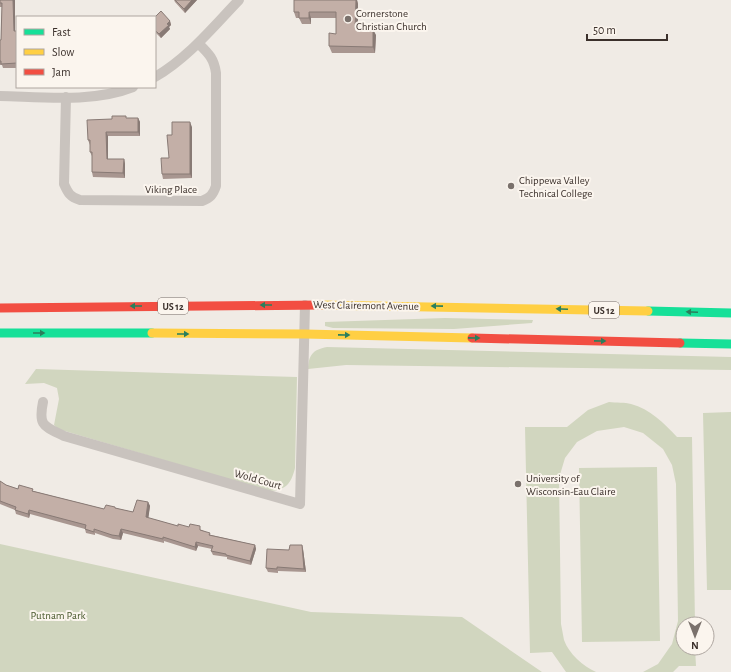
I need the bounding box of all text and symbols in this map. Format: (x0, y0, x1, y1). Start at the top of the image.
place label: Cornerstone Christian Church (356, 8, 427, 32)
marker: Cornerstone Christian Church (343, 14, 353, 24)
legend (16, 16, 156, 88)
scale bar (587, 16, 667, 42)
text: 50 m (593, 24, 616, 36)
text: Fast (52, 26, 71, 38)
text: Slow (52, 46, 74, 58)
text: Jam (52, 66, 71, 78)
place label: Chippewa Valley Technical College (519, 175, 592, 199)
marker: Chippewa Valley Technical College (506, 181, 516, 191)
street label: Viking Place (145, 184, 197, 195)
road number: US 12 (158, 298, 188, 314)
street label: West Clairemont Avenue (313, 299, 419, 312)
one-way arrow (259, 302, 272, 308)
road number: US 12 (589, 302, 619, 318)
one-way arrow (129, 303, 142, 309)
one-way arrow (430, 303, 443, 309)
one-way arrow (555, 306, 568, 312)
one-way arrow (686, 309, 698, 316)
one-way arrow (33, 330, 46, 336)
one-way arrow (177, 331, 190, 337)
one-way arrow (338, 332, 351, 338)
one-way arrow (468, 335, 481, 341)
one-way arrow (594, 338, 607, 344)
street label: Wold Court (233, 468, 283, 492)
place label: University of Wisconsin-Eau Claire (526, 473, 616, 497)
marker: University of Wisconsin-Eau Claire (513, 479, 523, 489)
park label: Putnam Park (31, 610, 85, 621)
north arrow (675, 616, 715, 656)
text: N (691, 640, 699, 651)

